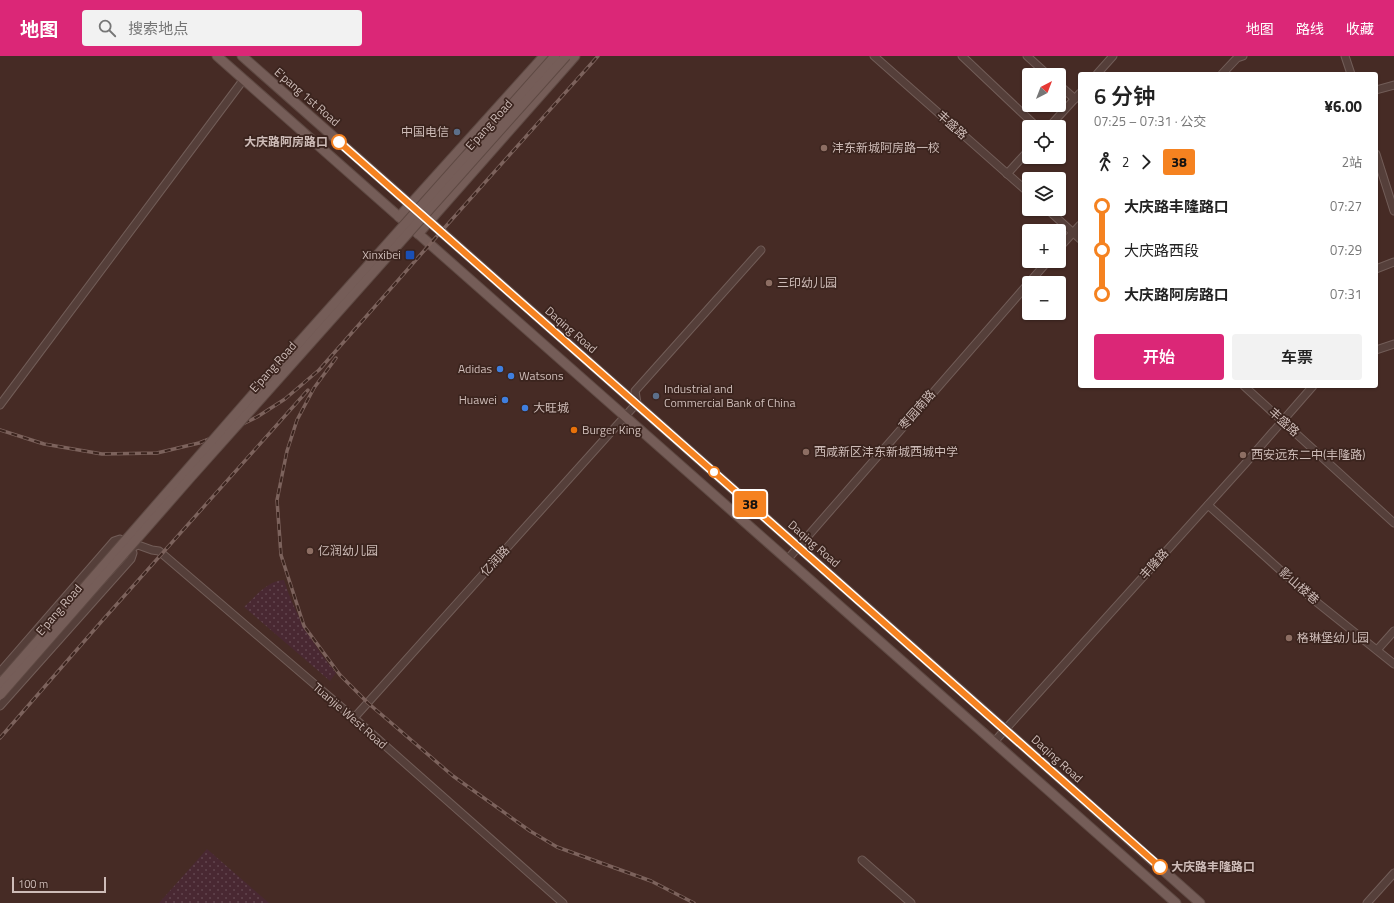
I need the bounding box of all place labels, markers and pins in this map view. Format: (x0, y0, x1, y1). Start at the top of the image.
place label: 中国电信 (401, 122, 449, 141)
marker: 中国电信 (452, 127, 462, 137)
place label: 大庆路阿房路口 (244, 132, 328, 151)
marker: 大庆路阿房路口 (331, 134, 347, 150)
place label: 沣东新城阿房路一校 (832, 138, 940, 157)
marker: 沣东新城阿房路一校 (819, 143, 829, 153)
place label: Xinxibei (362, 245, 401, 264)
marker: Xinxibei (404, 249, 416, 261)
place label: 三印幼儿园 (777, 273, 837, 292)
marker: 三印幼儿园 (764, 278, 774, 288)
place label: Adidas (458, 359, 492, 378)
marker: Adidas (495, 364, 505, 374)
place label: Watsons (519, 366, 564, 385)
marker: Watsons (506, 371, 516, 381)
place label: Industrial and Commercial Bank of China (664, 379, 795, 412)
place label: Huawei (459, 390, 497, 409)
marker: Industrial and Commercial Bank of China (651, 391, 661, 401)
marker: Huawei (500, 395, 510, 405)
place label: 大旺城 (533, 398, 569, 417)
marker: 大旺城 (520, 403, 530, 413)
place label: Burger King (582, 420, 641, 439)
marker: Burger King (569, 425, 579, 435)
place label: 西咸新区沣东新城西城中学 (814, 442, 958, 461)
place label: 西安远东二中(丰隆路) (1251, 445, 1365, 464)
marker: 西咸新区沣东新城西城中学 (801, 447, 811, 457)
marker: 西安远东二中(丰隆路) (1238, 450, 1248, 460)
unlabelled marker (708, 466, 720, 478)
place label: 亿润幼儿园 (318, 541, 378, 560)
marker: 亿润幼儿园 (305, 546, 315, 556)
place label: 格琳堡幼儿园 (1297, 628, 1369, 647)
marker: 格琳堡幼儿园 (1284, 633, 1294, 643)
place label: 大庆路丰隆路口 (1171, 857, 1255, 876)
marker: 大庆路丰隆路口 (1152, 859, 1168, 875)

